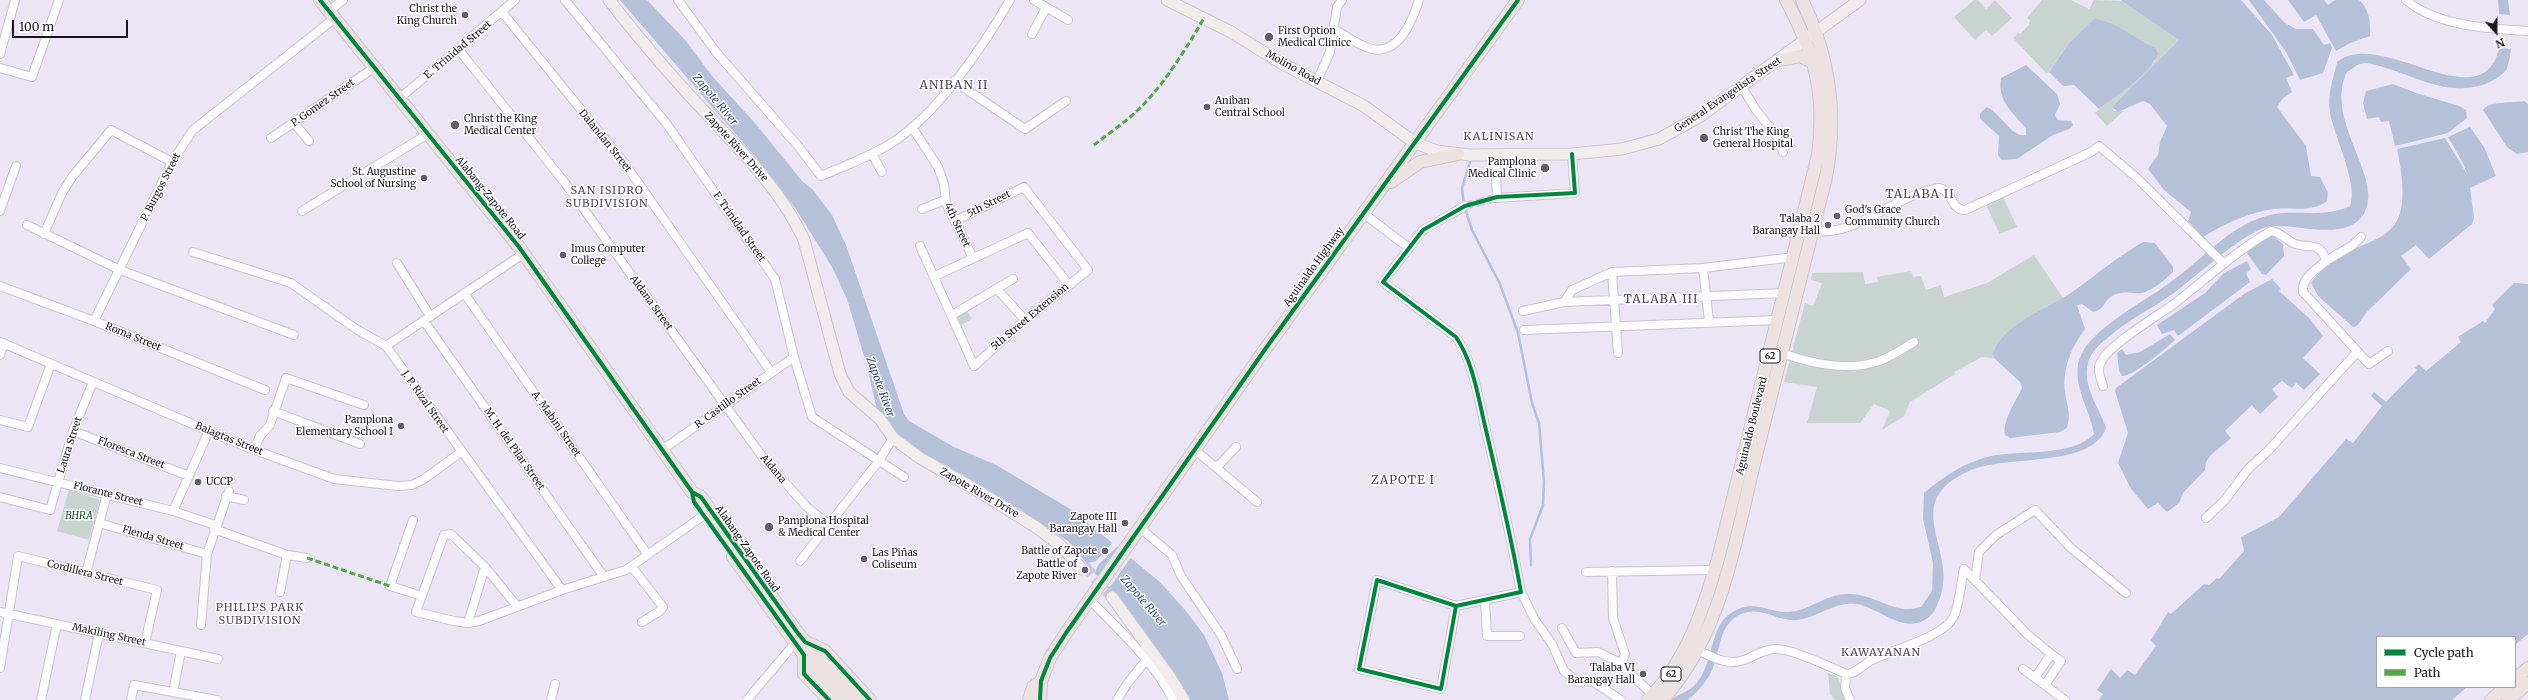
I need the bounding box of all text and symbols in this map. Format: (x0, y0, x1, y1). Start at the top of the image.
place label: Christ the King Church (397, 3, 457, 26)
marker: Christ the King Church (460, 10, 470, 20)
scale bar (14, 12, 130, 38)
north arrow (2476, 12, 2516, 52)
street label: E. Trinidad Street (422, 18, 494, 82)
text: 100 m (19, 19, 54, 34)
place label: First Option Medical Clinicc (1278, 25, 1351, 48)
marker: First Option Medical Clinicc (1263, 31, 1275, 43)
text: N (2494, 35, 2507, 51)
street label: Molino Road (1263, 48, 1323, 88)
street label: General Evangelista Street (1672, 55, 1784, 135)
water label: Zapote River (690, 72, 740, 128)
street label: P. Gomez Street (289, 77, 357, 129)
district label: ANIBAN II (920, 79, 988, 93)
place label: Aniban Central School (1215, 95, 1285, 118)
marker: Aniban Central School (1202, 102, 1212, 112)
street label: Dalandan Street (576, 107, 634, 175)
street label: Zapote River Drive (702, 110, 770, 184)
place label: Christ the King Medical Center (464, 113, 537, 136)
marker: Christ the King Medical Center (449, 119, 461, 131)
place label: Christ The King General Hospital (1713, 126, 1793, 150)
district label: KALINISAN (1463, 130, 1535, 144)
marker: Christ The King General Hospital (1698, 132, 1710, 144)
street label: P. Burgos Street (139, 151, 183, 223)
street label: Alabang-Zapote Road (453, 154, 527, 242)
place label: Pamplona Medical Clinic (1468, 156, 1536, 180)
marker: Pamplona Medical Clinic (1539, 162, 1551, 174)
place label: St. Augustine School of Nursing (330, 166, 416, 190)
marker: St. Augustine School of Nursing (419, 173, 429, 183)
district label: SAN ISIDRO SUBDIVISION (565, 184, 649, 210)
street label: 5th Street (965, 188, 1013, 220)
district label: TALABA II (1885, 188, 1955, 202)
street label: F. Trinidad Street (710, 190, 768, 264)
street label: 4th Street (942, 201, 972, 249)
place label: God's Grace Community Church (1845, 204, 1940, 228)
marker: God's Grace Community Church (1832, 211, 1842, 221)
place label: Talaba 2 Barangay Hall (1752, 213, 1820, 236)
marker: Talaba 2 Barangay Hall (1823, 220, 1833, 230)
street label: Aguinaldo Highway (1281, 225, 1347, 309)
place label: Imus Computer College (571, 243, 646, 266)
marker: Imus Computer College (558, 250, 568, 260)
street label: Aldana Street (627, 273, 675, 333)
street label: 5th Street Extension (989, 281, 1071, 353)
district label: TALABA III (1623, 293, 1699, 307)
street label: Roma Street (103, 320, 163, 354)
road number: 62 (1760, 349, 1780, 363)
water label: Zapote River (863, 355, 897, 419)
street label: J. P. Rizal Street (399, 368, 451, 436)
street label: R. Castillo Street (693, 375, 763, 431)
street label: Aguinaldo Boulevard (1734, 376, 1770, 476)
street label: A. Mabini Street (529, 389, 583, 459)
street label: M. H. del Pilar Street (481, 406, 547, 492)
place label: Pamplona Elementary School I (296, 414, 393, 438)
street label: Laura Street (55, 415, 85, 475)
street label: Balagtas Street (193, 420, 265, 458)
marker: Pamplona Elementary School I (396, 421, 406, 431)
street label: Floresca Street (96, 435, 166, 471)
street label: Aldana (758, 452, 788, 486)
street label: Zapote River Drive (937, 466, 1021, 520)
district label: ZAPOTE I (1371, 474, 1435, 488)
place label: UCCP (206, 476, 233, 488)
marker: UCCP (193, 477, 203, 487)
street label: Florante Street (72, 480, 144, 508)
street label: Alabang-Zapote Road (712, 503, 782, 595)
park label: BHRA (65, 510, 93, 522)
place label: Zapote III Barangay Hall (1049, 511, 1117, 534)
place label: Pamplona Hospital & Medical Center (778, 515, 869, 538)
marker: Zapote III Barangay Hall (1120, 518, 1130, 528)
marker: Pamplona Hospital & Medical Center (763, 521, 775, 533)
street label: Flenda Street (121, 523, 185, 553)
place label: Battle of Zapote (1021, 545, 1097, 557)
marker: Battle of Zapote (1100, 546, 1110, 556)
place label: Las Piñas Coliseum (872, 547, 918, 570)
marker: Las Piñas Coliseum (859, 554, 869, 564)
street label: Cordillera Street (46, 558, 124, 588)
place label: Battle of Zapote River (1016, 558, 1077, 582)
marker: Battle of Zapote River (1080, 565, 1090, 575)
water label: Zapote River (1117, 573, 1169, 629)
district label: PHILIPS PARK SUBDIVISION (216, 601, 304, 627)
street label: Makiling Street (71, 621, 147, 649)
legend (2376, 636, 2516, 688)
text: Cycle path (2414, 645, 2474, 660)
district label: KAWAYANAN (1841, 646, 1921, 660)
place label: Talaba VI Barangay Hall (1567, 662, 1635, 686)
text: Path (2414, 665, 2440, 680)
road number: 62 (1661, 667, 1681, 681)
marker: Talaba VI Barangay Hall (1638, 669, 1648, 679)

